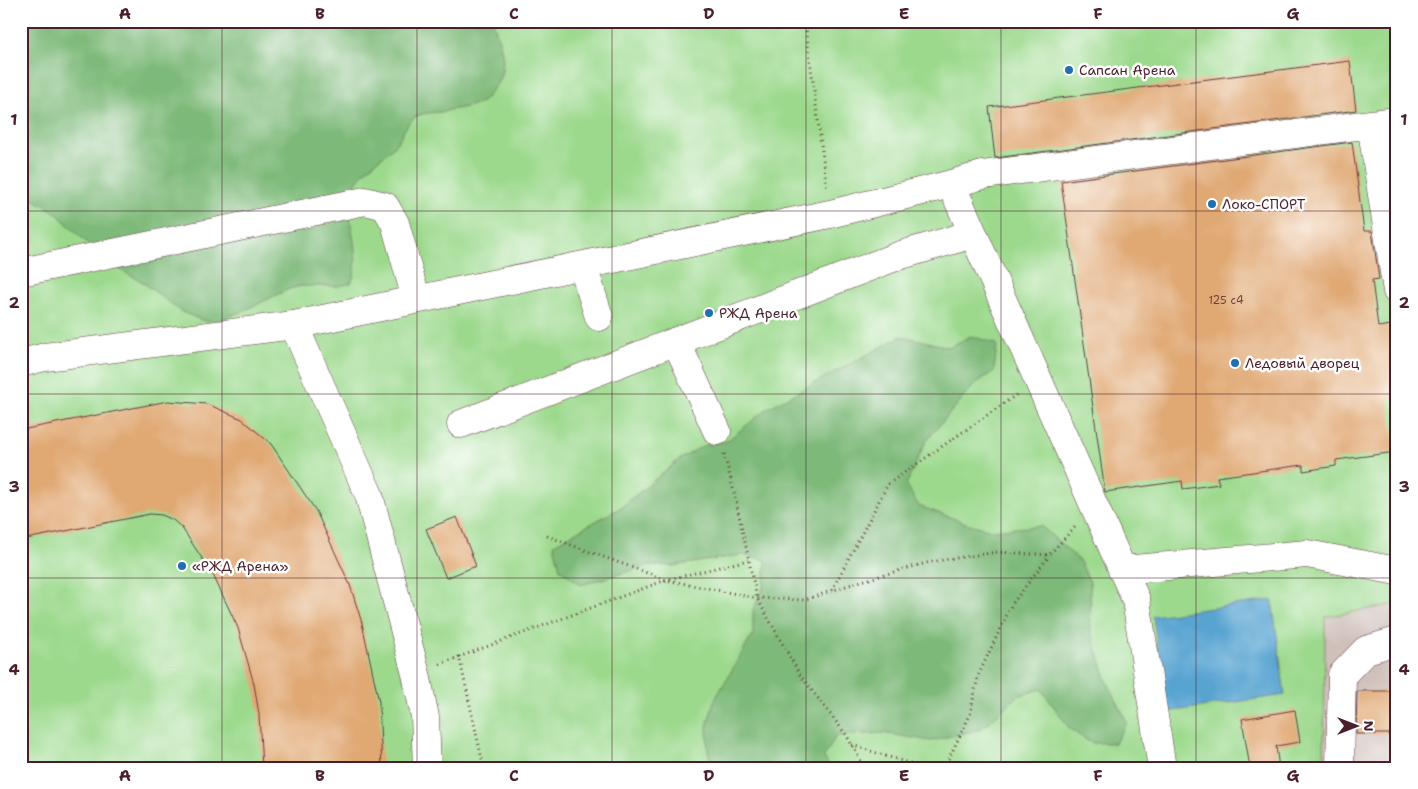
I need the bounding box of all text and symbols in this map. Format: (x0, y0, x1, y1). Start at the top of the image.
text: A (119, 3, 131, 24)
text: B (315, 3, 325, 24)
text: C (509, 3, 519, 24)
text: D (703, 3, 715, 24)
text: E (899, 3, 909, 24)
text: F (1093, 3, 1103, 24)
text: G (1287, 3, 1300, 24)
place label: Сапсан Арена (1079, 61, 1176, 79)
marker: Сапсан Арена (1063, 64, 1075, 76)
text: 1 (10, 109, 18, 130)
text: 1 (1400, 109, 1408, 130)
place label: Локо-СПОРТ (1222, 195, 1306, 213)
marker: Локо-СПОРТ (1206, 198, 1218, 210)
text: 2 (8, 292, 20, 313)
text: 2 (1398, 292, 1410, 313)
house number: 125 с4 (1208, 293, 1244, 308)
place label: РЖД Арена (719, 304, 798, 322)
marker: РЖД Арена (703, 307, 715, 319)
place label: Ледовый дворец (1245, 354, 1360, 372)
marker: Ледовый дворец (1229, 357, 1241, 369)
text: 3 (8, 476, 20, 497)
text: 3 (1398, 476, 1410, 497)
place label: «РЖД Арена» (192, 557, 288, 575)
marker: «РЖД Арена» (176, 560, 188, 572)
text: 4 (8, 659, 20, 680)
text: 4 (1398, 659, 1410, 680)
north arrow (1330, 702, 1380, 752)
text: N (1360, 720, 1378, 732)
text: A (119, 765, 131, 786)
text: B (315, 765, 325, 786)
text: C (509, 765, 519, 786)
text: D (703, 765, 715, 786)
text: E (899, 765, 909, 786)
text: F (1093, 765, 1103, 786)
text: G (1287, 765, 1300, 786)

